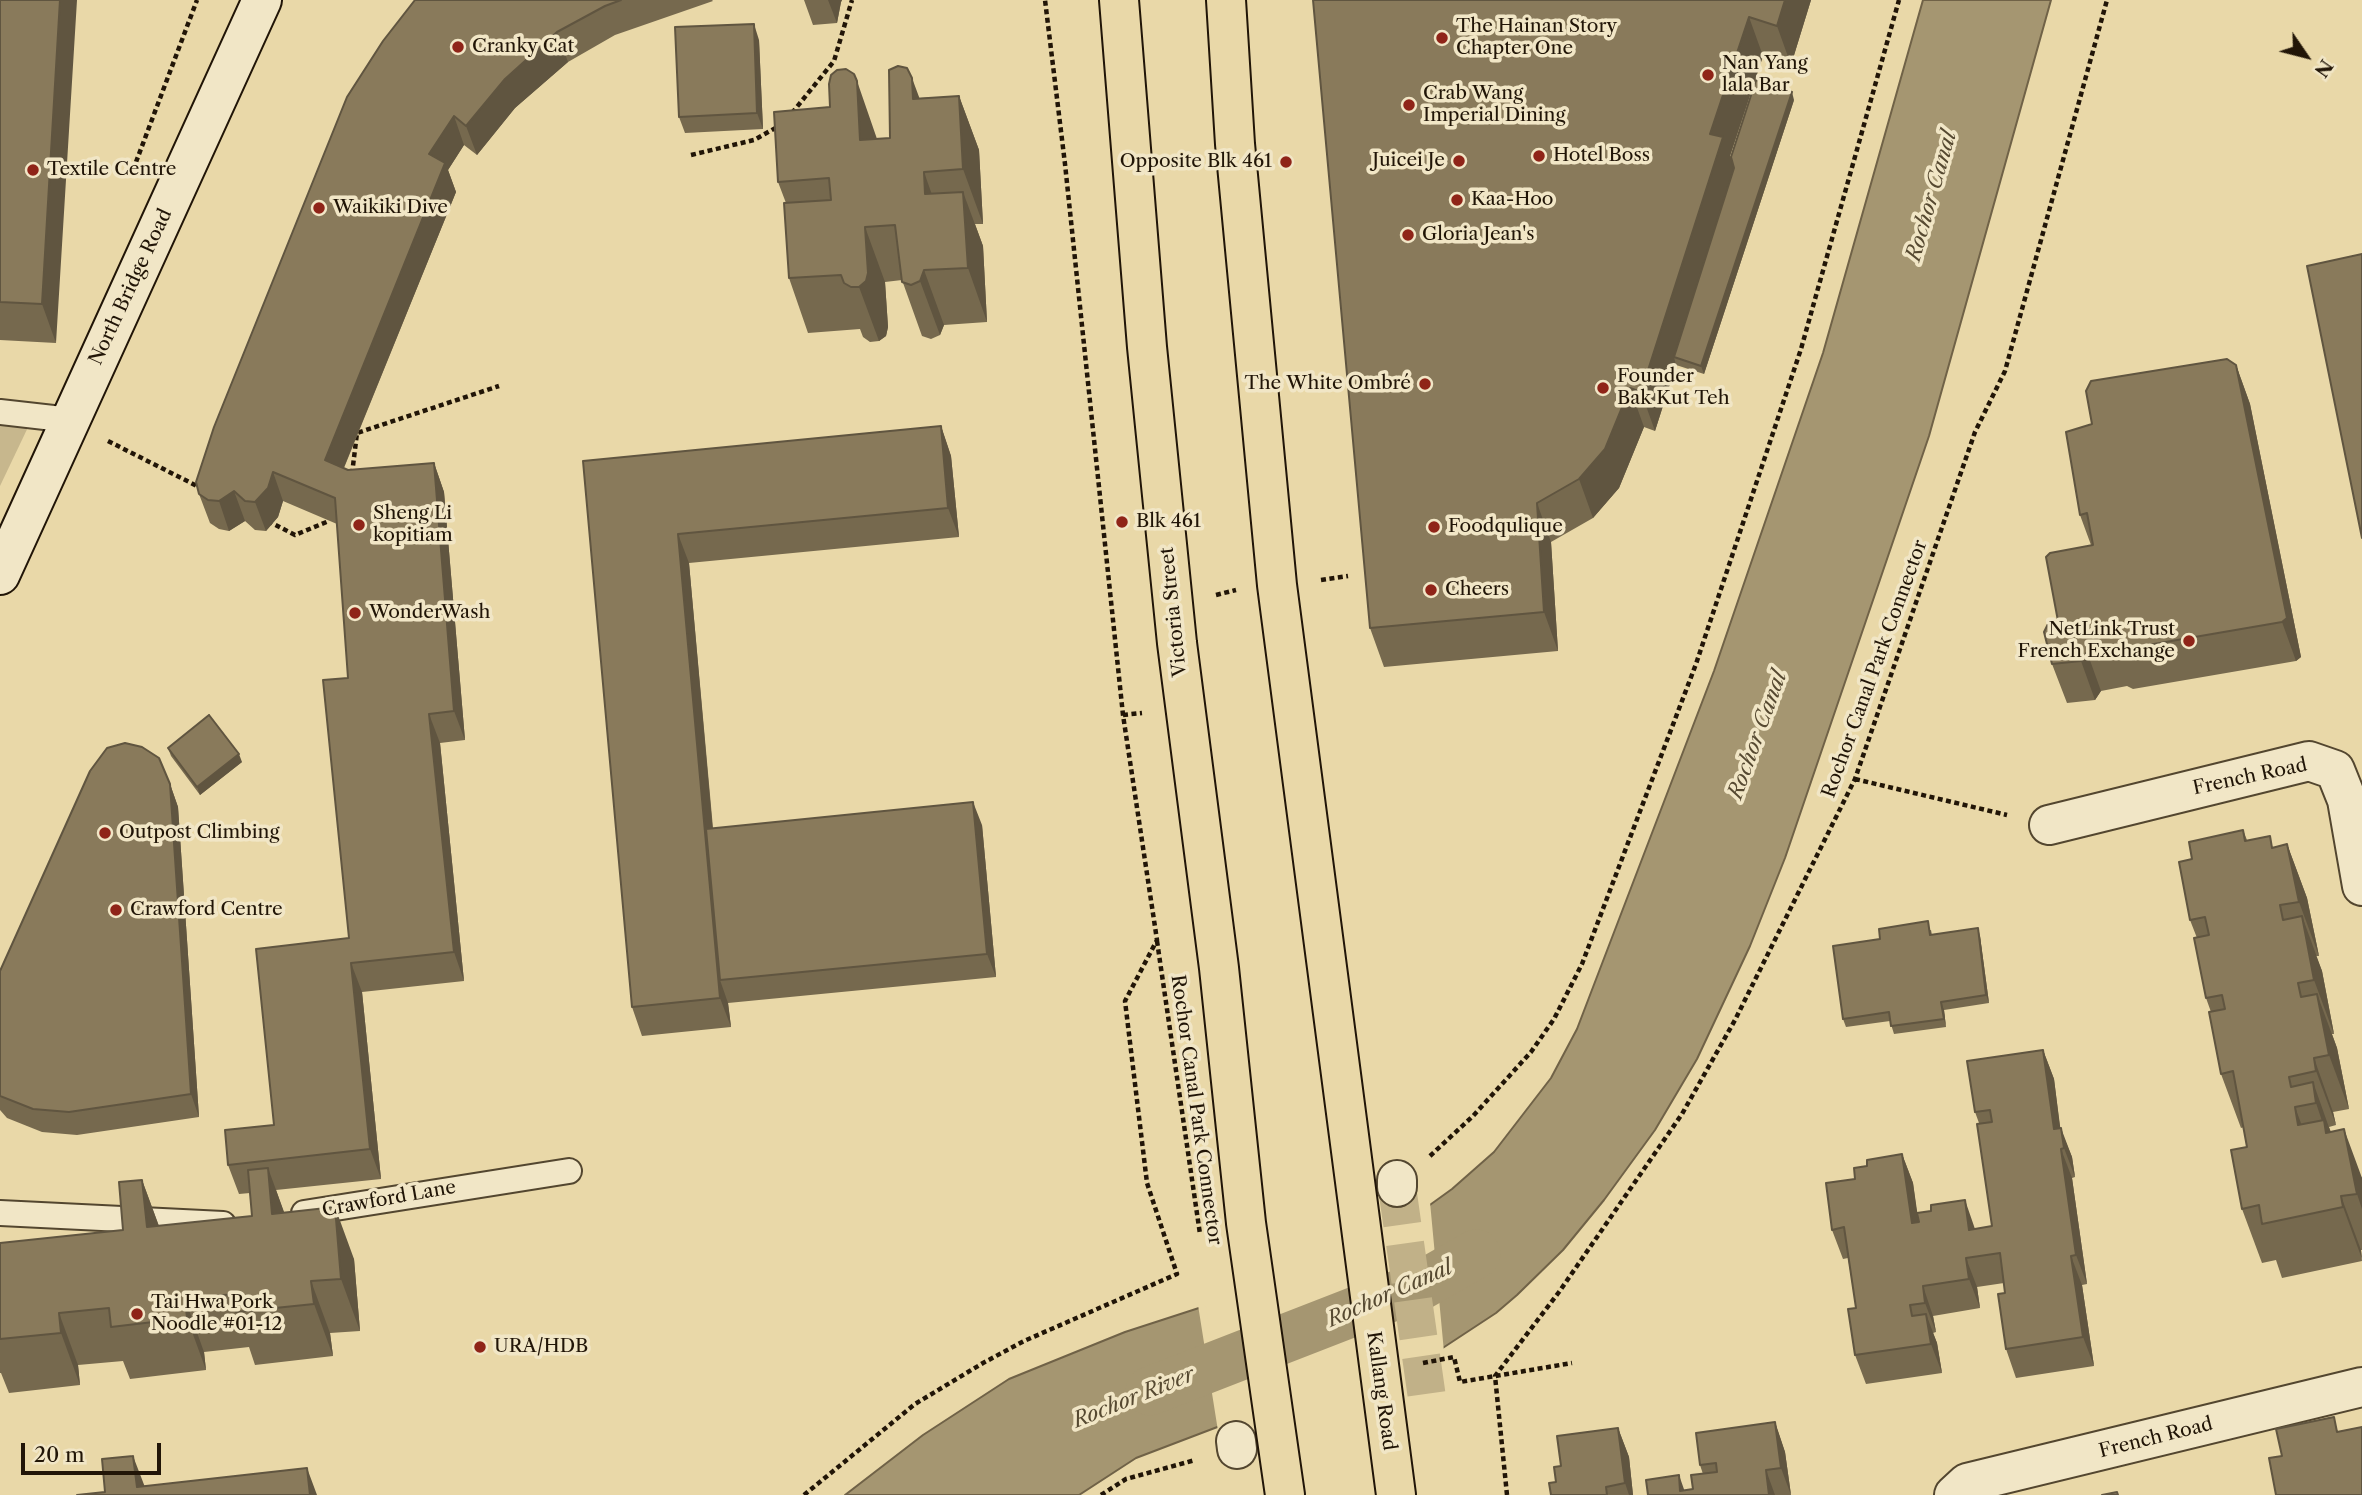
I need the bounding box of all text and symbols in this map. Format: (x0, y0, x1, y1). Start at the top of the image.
place label: The Hainan Story Chapter One (1456, 16, 1617, 60)
north arrow (2271, 21, 2341, 91)
marker: The Hainan Story Chapter One (1434, 30, 1450, 46)
place label: Cranky Cat (472, 36, 574, 58)
marker: Cranky Cat (450, 39, 466, 55)
place label: Nan Yang lala Bar (1722, 53, 1808, 97)
text: N (2309, 55, 2338, 82)
marker: Nan Yang lala Bar (1700, 67, 1716, 83)
place label: Crab Wang Imperial Dining (1423, 83, 1565, 127)
marker: Crab Wang Imperial Dining (1401, 97, 1417, 113)
water label: Rochor Canal (1901, 128, 1963, 264)
place label: Hotel Boss (1553, 145, 1650, 167)
marker: Hotel Boss (1531, 148, 1547, 164)
place label: Juicei Je (1372, 150, 1445, 172)
place label: Opposite Blk 461 (1120, 151, 1272, 173)
marker: Juicei Je (1451, 153, 1467, 169)
marker: Opposite Blk 461 (1278, 154, 1294, 170)
place label: Textile Centre (47, 159, 176, 181)
marker: Textile Centre (25, 162, 41, 178)
place label: Kaa-Hoo (1471, 189, 1553, 211)
marker: Kaa-Hoo (1449, 192, 1465, 208)
place label: Waikiki Dive (333, 197, 448, 219)
marker: Waikiki Dive (311, 200, 327, 216)
street label: North Bridge Road (85, 205, 177, 369)
place label: Gloria Jean's (1422, 224, 1534, 246)
marker: Gloria Jean's (1400, 227, 1416, 243)
place label: Founder Bak Kut Teh (1617, 366, 1730, 410)
place label: The White Ombré (1244, 373, 1411, 395)
marker: The White Ombré (1417, 376, 1433, 392)
marker: Founder Bak Kut Teh (1595, 380, 1611, 396)
place label: Sheng Li kopitiam (373, 503, 453, 547)
place label: Blk 461 (1136, 511, 1201, 533)
marker: Blk 461 (1114, 514, 1130, 530)
place label: Foodqulique (1448, 516, 1563, 538)
marker: Sheng Li kopitiam (351, 517, 367, 533)
marker: Foodqulique (1426, 519, 1442, 535)
street label: Rochor Canal Park Connector (1818, 537, 1932, 801)
street label: Victoria Street (1156, 546, 1192, 678)
place label: Cheers (1445, 579, 1509, 601)
marker: Cheers (1423, 582, 1439, 598)
place label: WonderWash (369, 602, 490, 624)
marker: WonderWash (347, 605, 363, 621)
place label: NetLink Trust French Exchange (2017, 619, 2175, 663)
marker: NetLink Trust French Exchange (2181, 633, 2197, 649)
water label: Rochor Canal (1723, 667, 1793, 803)
street label: French Road (2191, 754, 2309, 800)
place label: Outpost Climbing (119, 822, 279, 844)
marker: Outpost Climbing (97, 825, 113, 841)
place label: Crawford Centre (130, 899, 283, 921)
marker: Crawford Centre (108, 902, 124, 918)
street label: Rochor Canal Park Connector (1166, 973, 1226, 1247)
street label: Crawford Lane (320, 1176, 458, 1222)
water label: Rochor Canal (1323, 1255, 1457, 1333)
place label: Tai Hwa Pork Noodle #01-12 (151, 1292, 283, 1336)
marker: Tai Hwa Pork Noodle #01-12 (129, 1306, 145, 1322)
street label: Kallang Road (1361, 1330, 1401, 1452)
place label: URA/HDB (494, 1336, 588, 1358)
marker: URA/HDB (472, 1339, 488, 1355)
water label: Rochor River (1070, 1362, 1198, 1434)
street label: French Road (2097, 1413, 2215, 1463)
scale bar (24, 1428, 164, 1472)
text: 20 m (34, 1442, 85, 1467)

